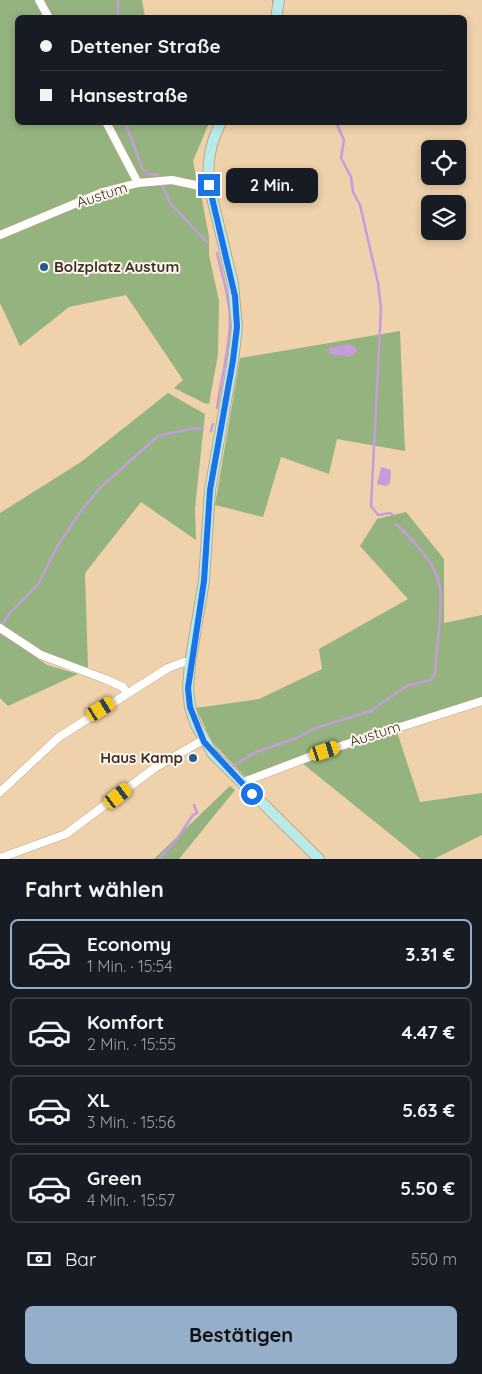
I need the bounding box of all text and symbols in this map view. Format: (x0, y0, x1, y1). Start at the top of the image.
text: Dettener Straße (70, 34, 221, 58)
text: Hansestraße (70, 83, 188, 107)
map controls (421, 140, 466, 240)
button: locate (421, 140, 466, 185)
callout: 2 Min. (226, 168, 319, 202)
route end (198, 174, 220, 196)
text: 2 Min. (250, 175, 294, 195)
street label: Austum (74, 177, 130, 212)
button: layers (421, 195, 466, 240)
place label: Bolzplatz Austum (54, 257, 179, 276)
marker: Bolzplatz Austum (38, 261, 50, 273)
car (84, 695, 117, 723)
street label: Austum (347, 716, 403, 751)
car (308, 739, 341, 763)
place label: Haus Kamp (100, 748, 183, 767)
marker: Haus Kamp (187, 752, 199, 764)
car (101, 781, 134, 811)
route start (241, 783, 263, 805)
text: Fahrt wählen (25, 875, 164, 903)
icon: car (27, 932, 72, 977)
text: Economy (87, 932, 171, 956)
text: 3.31 € (405, 942, 455, 966)
text: 1 Min. · 15:54 (87, 956, 173, 976)
icon: car (27, 1010, 72, 1055)
text: Komfort (87, 1010, 164, 1034)
text: 4.47 € (401, 1020, 455, 1044)
text: 2 Min. · 15:55 (87, 1034, 176, 1054)
icon: car (27, 1088, 72, 1133)
text: XL (87, 1088, 110, 1112)
text: 5.63 € (402, 1098, 455, 1122)
text: 3 Min. · 15:56 (87, 1112, 175, 1132)
icon: car (27, 1166, 72, 1211)
text: Green (87, 1166, 142, 1190)
text: 5.50 € (400, 1176, 455, 1200)
text: 4 Min. · 15:57 (87, 1190, 175, 1210)
icon: cash (25, 1245, 53, 1273)
text: Bar (65, 1247, 96, 1271)
text: 550 m (411, 1249, 457, 1269)
button: Bestätigen (25, 1306, 457, 1364)

